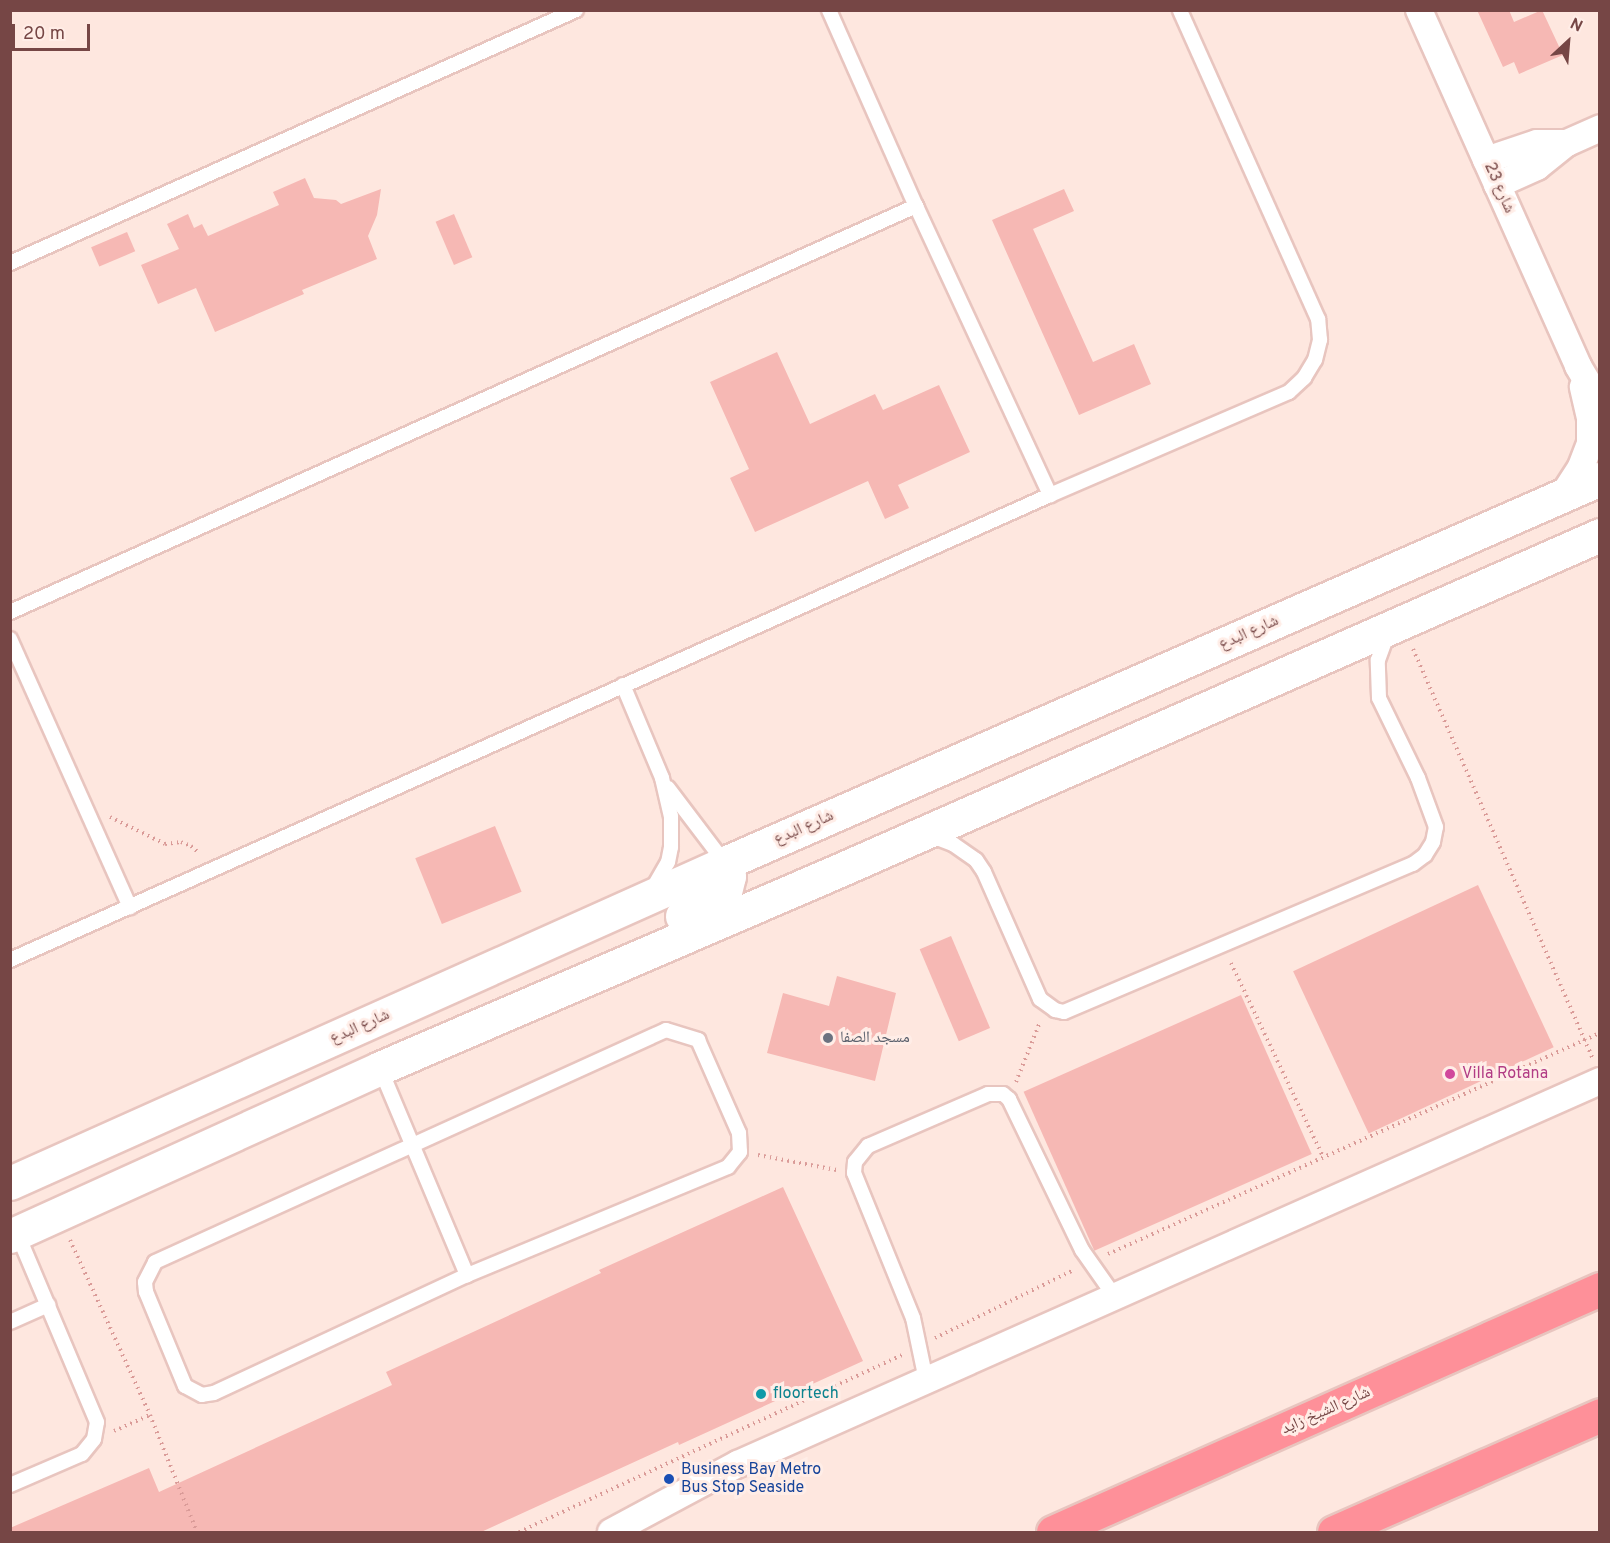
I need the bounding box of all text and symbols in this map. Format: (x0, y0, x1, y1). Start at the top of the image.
scale bar (15, 12, 93, 50)
north arrow (1538, 12, 1598, 72)
text: N (1566, 14, 1585, 37)
text: 20 m (23, 23, 65, 46)
street label: شارع 23 (1479, 160, 1519, 216)
street label: شارع البدع (1216, 611, 1282, 655)
street label: شارع البدع (771, 806, 837, 850)
street label: شارع البدع (327, 1005, 393, 1049)
place label: مسجد الصفا (840, 1028, 910, 1048)
marker: مسجد الصفا (821, 1031, 835, 1045)
place label: Villa Rotana (1462, 1064, 1548, 1084)
marker: Villa Rotana (1443, 1067, 1457, 1081)
street label: شارع الشيخ زايد (1279, 1383, 1373, 1439)
place label: floortech (773, 1384, 839, 1404)
marker: floortech (754, 1387, 768, 1401)
place label: Business Bay Metro Bus Stop Seaside (681, 1460, 821, 1498)
marker: Business Bay Metro Bus Stop Seaside (662, 1472, 676, 1486)

